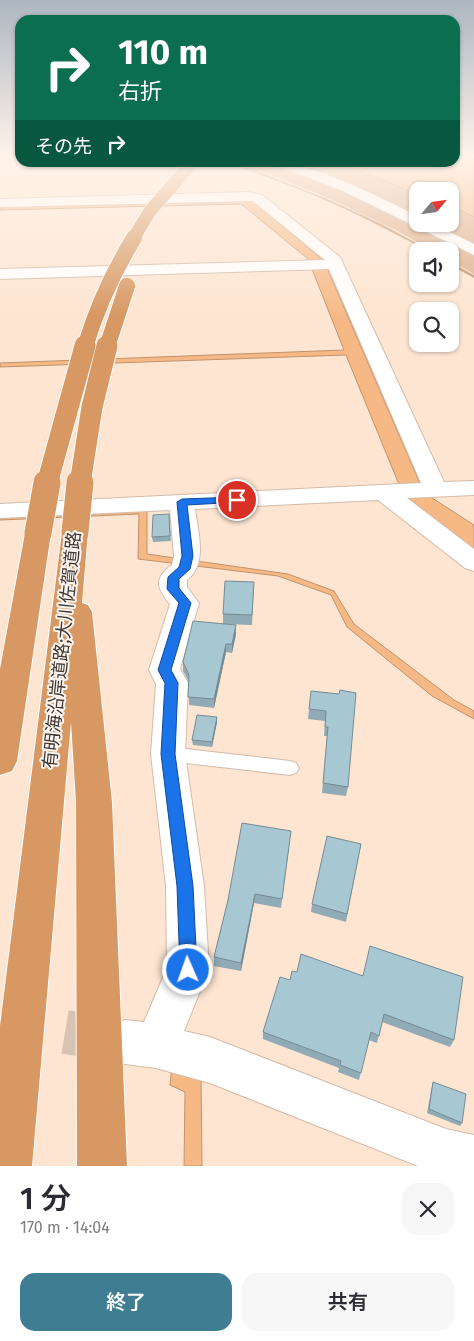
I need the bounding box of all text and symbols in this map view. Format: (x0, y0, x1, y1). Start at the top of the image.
text: 110 m (118, 31, 208, 73)
icon: right (35, 35, 100, 100)
text: 右折 (118, 78, 162, 105)
icon: right (102, 130, 130, 158)
text: その先 (35, 135, 92, 158)
north arrow (409, 182, 459, 232)
map controls (409, 182, 459, 352)
button: sound (409, 242, 459, 292)
button: search (409, 302, 459, 352)
pin (216, 479, 258, 521)
icon: arrive (223, 486, 251, 514)
street label: 有明海沿岸道路;大川佐賀道路 (39, 530, 85, 770)
position arrow (161, 943, 213, 995)
text: 1 分 (20, 1181, 71, 1217)
button: close (402, 1183, 454, 1235)
text: 170 m · 14:04 (20, 1218, 110, 1237)
button: 終了 (20, 1273, 232, 1331)
button: 共有 (242, 1273, 454, 1331)

